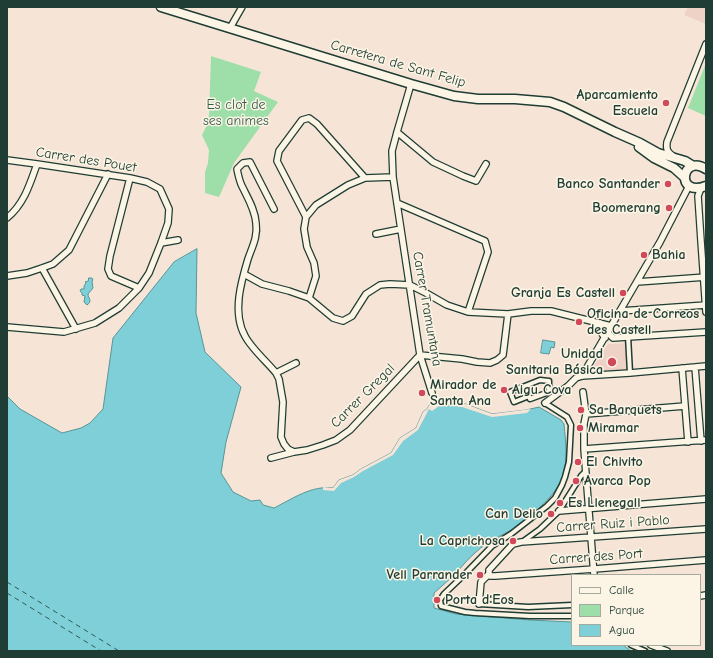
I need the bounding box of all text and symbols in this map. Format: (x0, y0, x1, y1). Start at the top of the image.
street label: Carretera de Sant Felip (328, 37, 468, 91)
place label: Aparcamiento Escuela (576, 87, 658, 120)
park label: Es clot de ses animes (203, 97, 269, 130)
marker: Aparcamiento Escuela (661, 98, 671, 108)
street label: Carrer des Pouet (34, 144, 138, 176)
place label: Banco Santander (557, 176, 660, 192)
marker: Banco Santander (663, 179, 673, 189)
place label: Boomerang (592, 200, 661, 216)
marker: Boomerang (664, 203, 674, 213)
place label: Bahia (652, 247, 686, 263)
street label: Carrer Tramuntana (409, 250, 445, 368)
marker: Bahia (639, 250, 649, 260)
place label: Granja Es Castell (511, 285, 615, 301)
marker: Granja Es Castell (618, 288, 628, 298)
place label: Oficina de Correos des Castell (587, 306, 699, 338)
marker: Oficina de Correos des Castell (574, 317, 584, 327)
place label: Unidad Sanitaria Básica (506, 346, 603, 378)
marker: Unidad Sanitaria Básica (606, 356, 618, 368)
street label: Carrer Gregal (327, 360, 399, 432)
place label: Mirador de Santa Ana (430, 377, 496, 410)
place label: Aigu Cova (512, 382, 571, 398)
marker: Aigu Cova (499, 385, 509, 395)
marker: Mirador de Santa Ana (417, 388, 427, 398)
place label: Sa Barquets (589, 402, 662, 418)
marker: Sa Barquets (576, 405, 586, 415)
place label: Miramar (588, 420, 639, 436)
marker: Miramar (575, 423, 585, 433)
place label: El Chivito (586, 454, 643, 470)
marker: El Chivito (573, 457, 583, 467)
place label: Avarca Pop (584, 473, 651, 489)
marker: Avarca Pop (571, 476, 581, 486)
place label: Es Llenegall (568, 495, 640, 511)
marker: Es Llenegall (555, 498, 565, 508)
place label: Can Delio (485, 506, 543, 522)
marker: Can Delio (546, 509, 556, 519)
street label: Carrer Ruiz i Pablo (556, 512, 670, 536)
place label: La Caprichosa (420, 533, 505, 549)
marker: La Caprichosa (508, 536, 518, 546)
street label: Carrer des Port (549, 545, 643, 569)
place label: Vell Parrander (387, 567, 472, 583)
marker: Vell Parrander (475, 570, 485, 580)
legend (571, 574, 701, 646)
text: Calle (609, 583, 634, 597)
place label: Porta d'Eos (445, 592, 514, 608)
marker: Porta d'Eos (432, 595, 442, 605)
text: Parque (609, 603, 644, 617)
text: Agua (609, 623, 635, 637)

